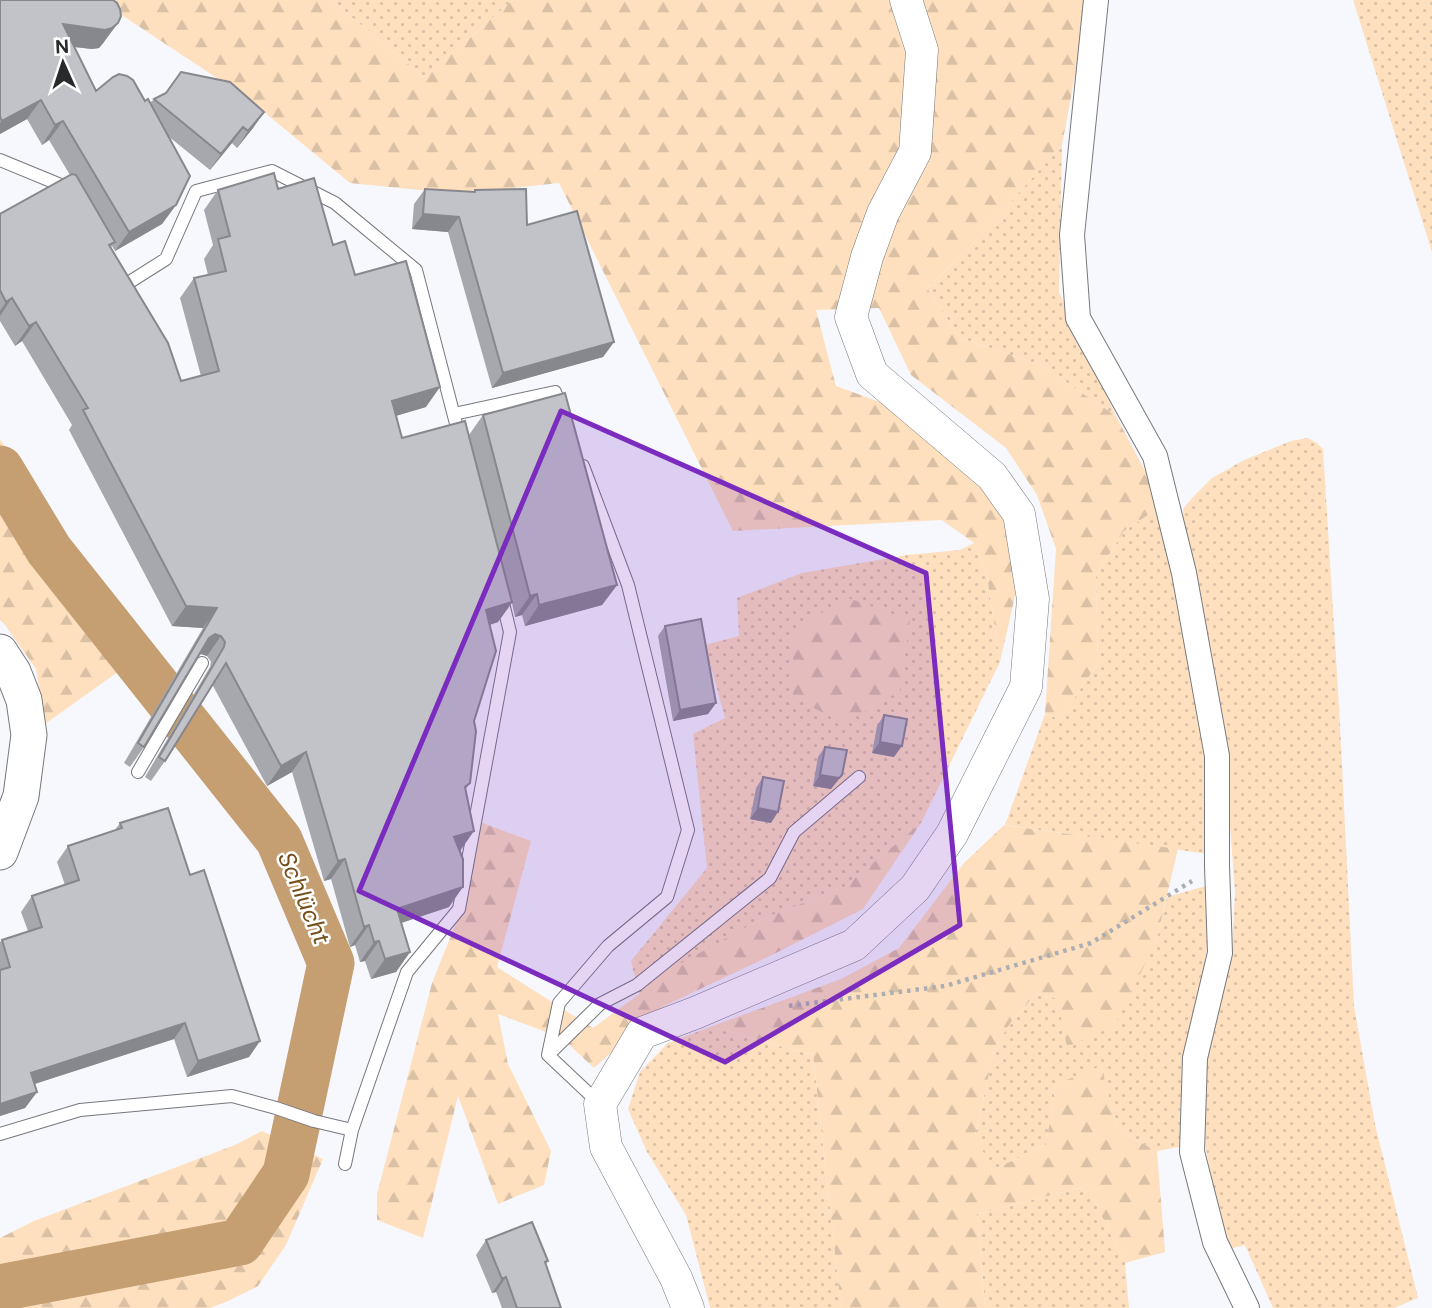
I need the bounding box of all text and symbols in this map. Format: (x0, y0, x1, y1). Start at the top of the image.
north arrow (28, 28, 98, 98)
text: N (55, 34, 70, 59)
water label: Schlücht (271, 847, 338, 949)

